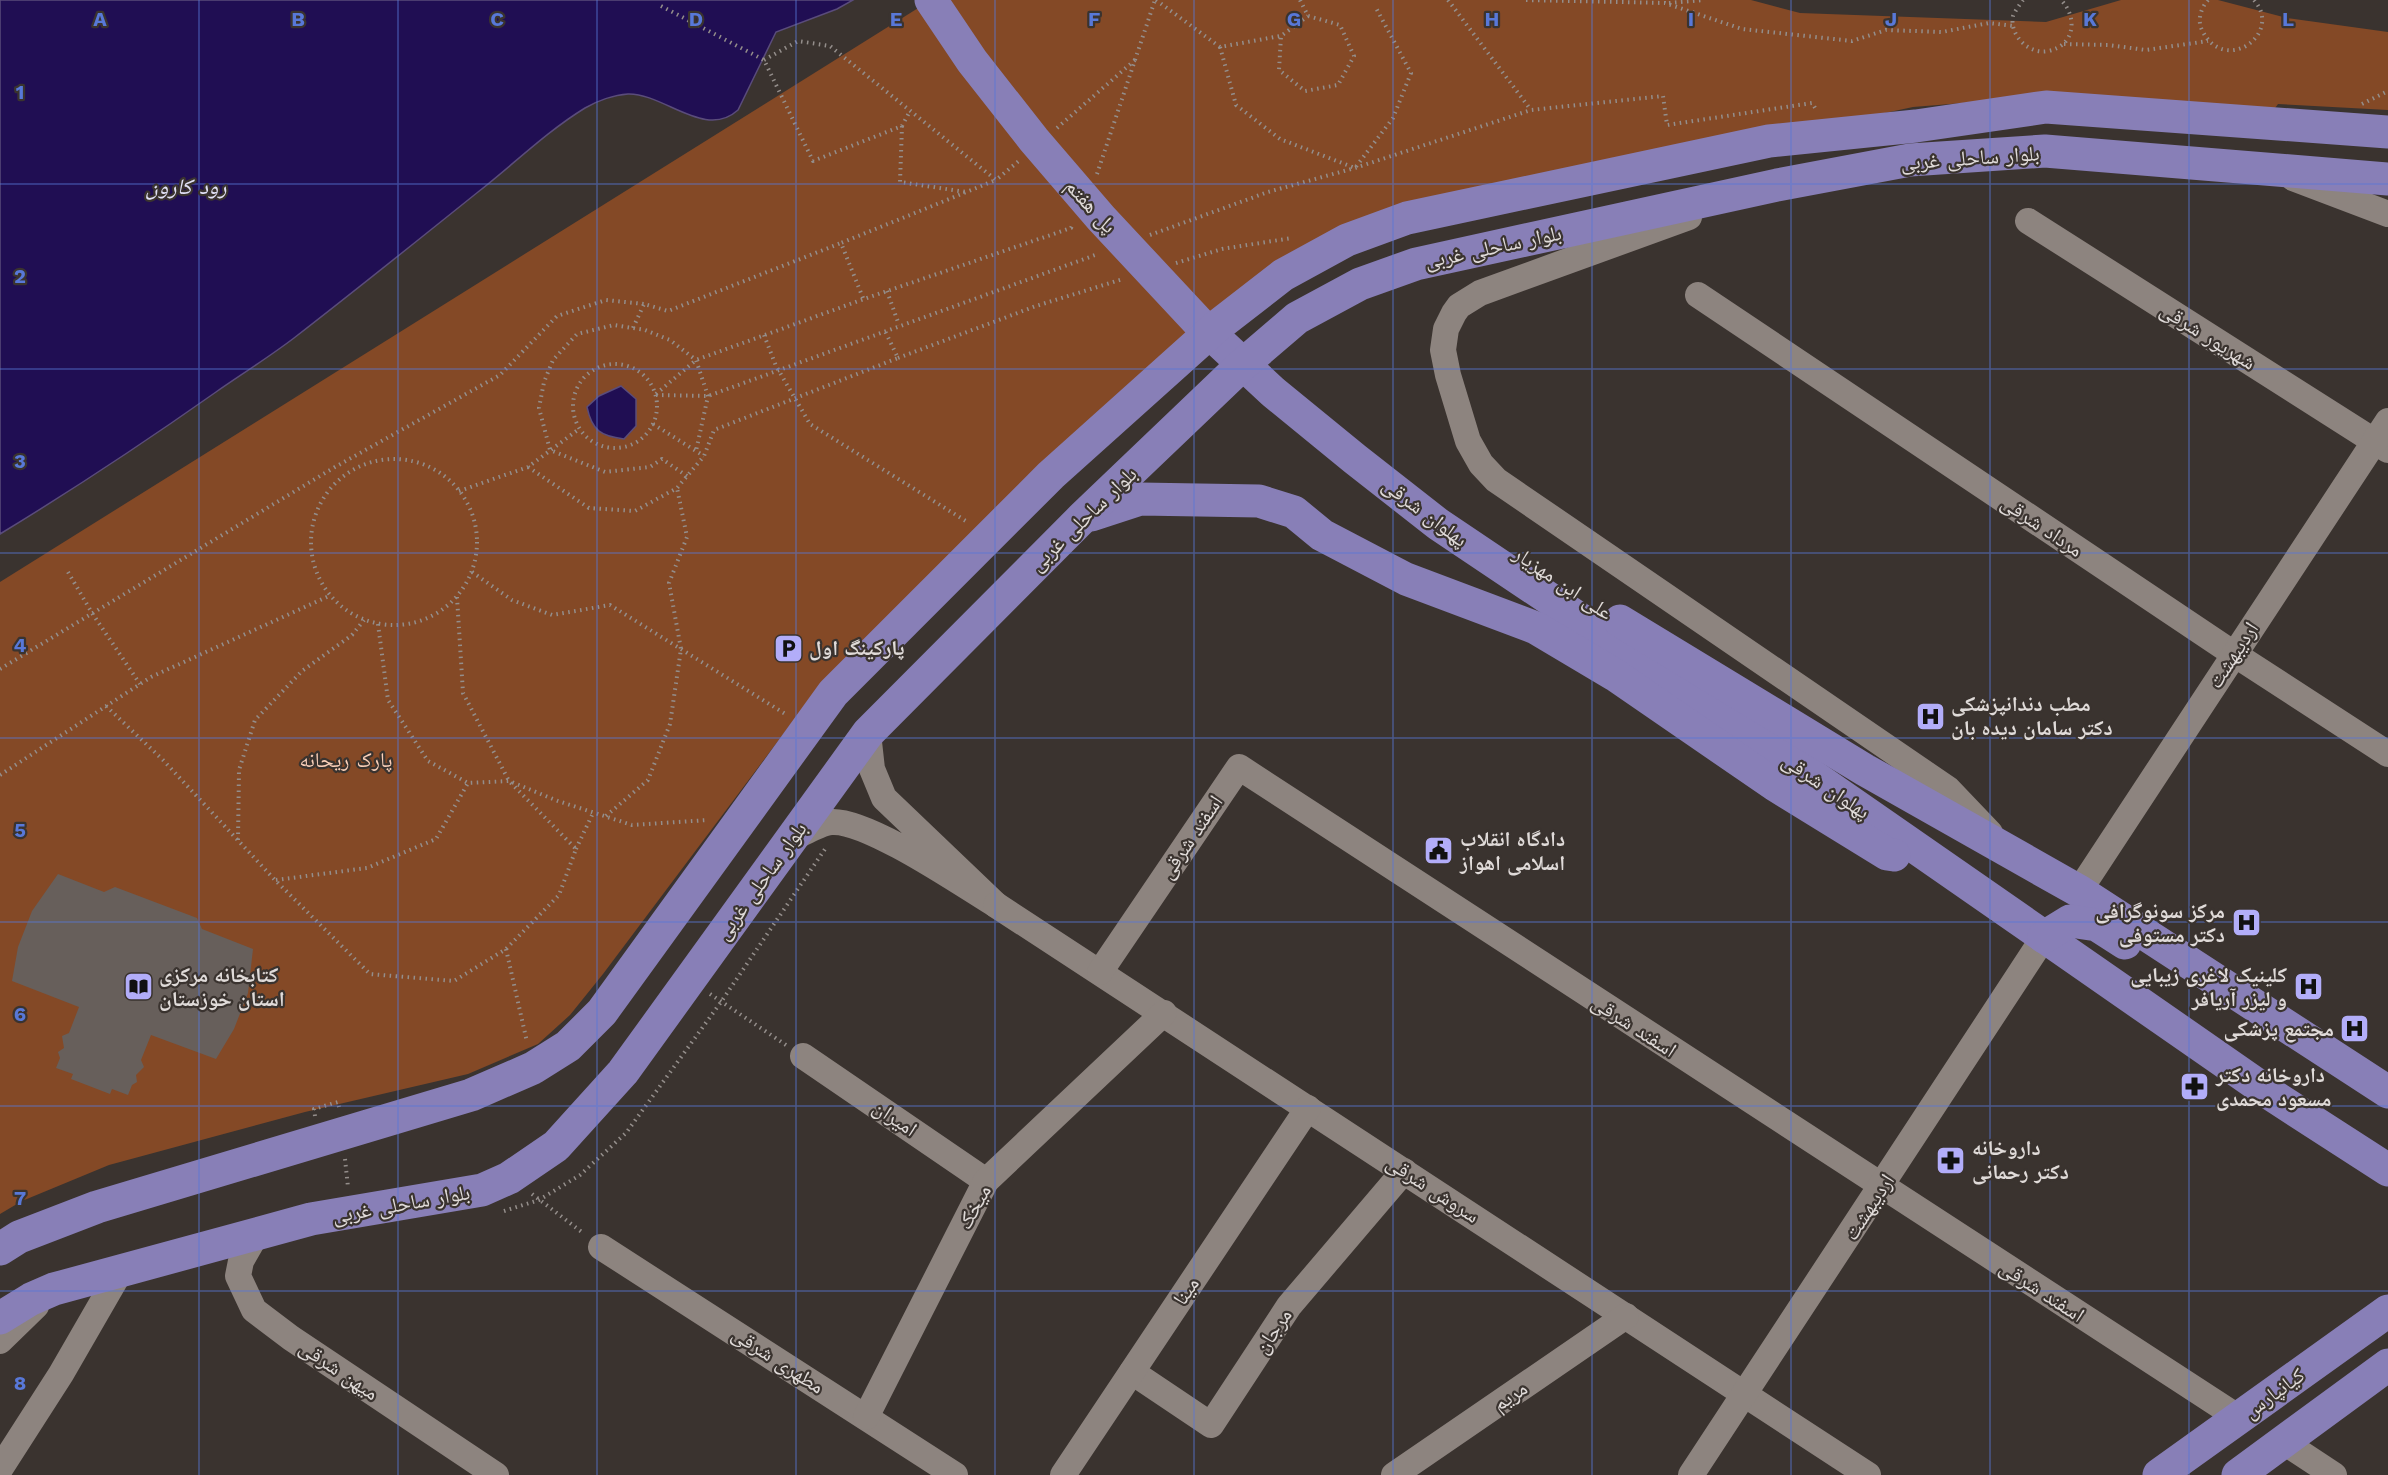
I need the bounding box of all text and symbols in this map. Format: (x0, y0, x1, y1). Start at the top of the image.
text: A (93, 7, 107, 31)
text: B (291, 7, 305, 31)
text: C (490, 7, 504, 31)
text: D (689, 7, 703, 31)
text: E (890, 7, 902, 31)
text: F (1088, 7, 1100, 31)
text: G (1287, 7, 1301, 31)
text: H (1485, 7, 1499, 31)
text: I (1688, 7, 1694, 31)
text: J (1885, 7, 1897, 31)
text: K (2083, 7, 2097, 31)
text: L (2282, 7, 2294, 31)
text: 1 (16, 80, 24, 104)
street label: بلوار ساحلی غربی (1899, 140, 2041, 176)
street label: پل هفتم (1059, 173, 1122, 239)
water label: رود کارون (145, 174, 227, 200)
street label: بلوار ساحلی غربی (1422, 220, 1564, 274)
text: 2 (14, 264, 26, 288)
street label: شهریور شرقی (2155, 296, 2261, 376)
text: 3 (14, 449, 26, 473)
street label: بلوار ساحلی غربی (1024, 461, 1142, 577)
street label: پهلوان شرقی (1377, 471, 1473, 553)
street label: مرداد شرقی (1996, 489, 2088, 563)
street label: علی ابن مهزیار (1508, 540, 1618, 626)
street label: اردیبهشت (2202, 617, 2263, 693)
parking icon: پارکینگ اول (772, 632, 804, 664)
text: 4 (14, 633, 27, 657)
place label: پارکینگ اول (809, 635, 905, 661)
place label: مطب دندانپزشکی دکتر سامان دیده بان (1951, 691, 2113, 740)
hospital icon: مطب دندانپزشکی دکتر سامان دیده بان (1914, 700, 1946, 732)
park label: پارک ریحانه (300, 747, 392, 772)
street label: پهلوان شرقی (1777, 747, 1875, 825)
street label: اسفند شرقی (1153, 790, 1229, 884)
street label: بلوار ساحلی غربی (709, 817, 813, 945)
text: 5 (14, 818, 26, 842)
place label: دادگاه انقلاب اسلامی اهواز (1459, 826, 1565, 876)
public building icon: دادگاه انقلاب اسلامی اهواز (1423, 835, 1455, 867)
place label: مرکز سونوگرافی دکتر مستوفی (2095, 898, 2225, 948)
hospital icon: مرکز سونوگرافی دکتر مستوفی (2230, 907, 2262, 939)
place label: کتابخانه مرکزی استان خوزستان (159, 962, 285, 1011)
place label: کلینیک لاغری زیبایی و لیزر آریافر (2130, 962, 2287, 1011)
library icon: کتابخانه مرکزی استان خوزستان (122, 971, 154, 1003)
hospital icon: کلینیک لاغری زیبایی و لیزر آریافر (2292, 971, 2324, 1003)
street label: اسفند شرقی (1587, 989, 1681, 1063)
text: 6 (14, 1002, 26, 1026)
hospital icon: مجتمع پزشکی (2339, 1013, 2371, 1045)
place label: مجتمع پزشکی (2224, 1016, 2334, 1043)
place label: داروخانه دکتر مسعود محمدی (2215, 1062, 2331, 1111)
pharmacy icon: داروخانه دکتر مسعود محمدی (2179, 1071, 2211, 1103)
street label: امیران (868, 1094, 922, 1141)
place label: داروخانه دکتر رحمانی (1972, 1135, 2069, 1185)
pharmacy icon: داروخانه دکتر رحمانی (1935, 1144, 1967, 1176)
street label: سروش شرقی (1381, 1149, 1485, 1229)
street label: اردیبهشت (1838, 1169, 1899, 1245)
street label: بلوار ساحلی غربی (330, 1179, 472, 1229)
street label: میخک (951, 1180, 996, 1234)
text: 7 (14, 1186, 26, 1210)
street label: اسفند شرقی (1995, 1254, 2089, 1328)
street label: مینا (1167, 1272, 1204, 1310)
street label: مرجان (1249, 1303, 1297, 1358)
street label: مطهری شرقی (727, 1321, 829, 1399)
street label: میهن شرقی (294, 1334, 384, 1406)
street label: کیانپارس (2238, 1362, 2310, 1424)
text: 8 (14, 1371, 26, 1395)
street label: مریم (1488, 1375, 1533, 1418)

